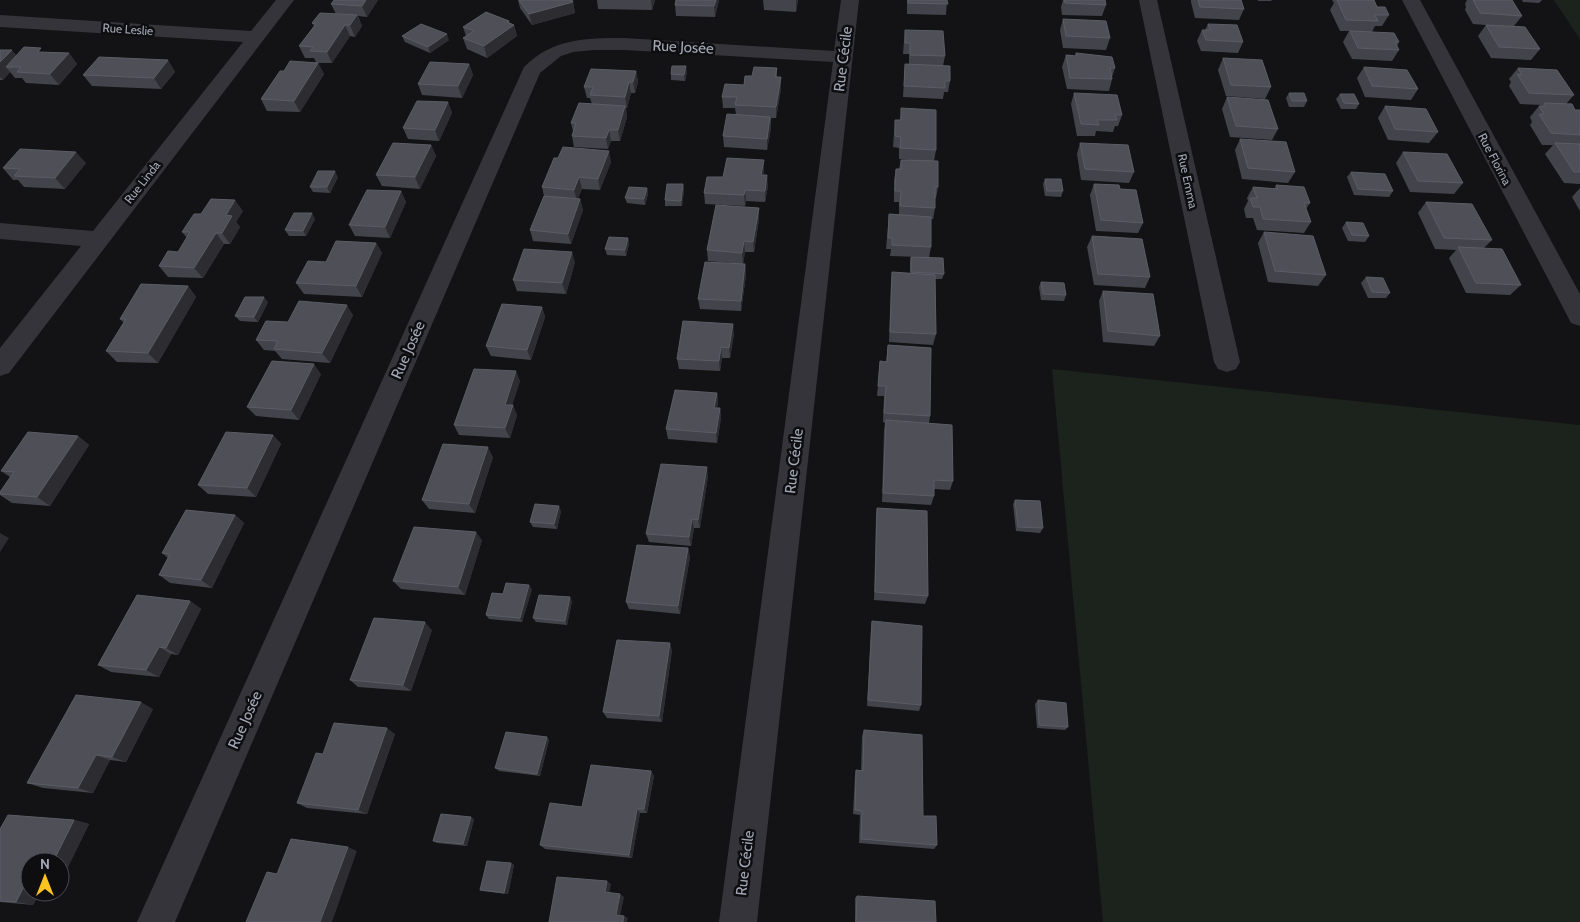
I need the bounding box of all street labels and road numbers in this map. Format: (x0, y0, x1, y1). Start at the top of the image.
street label: Rue Leslie (102, 20, 154, 38)
street label: Rue Cécile (830, 25, 856, 93)
street label: Rue Josée (652, 36, 714, 58)
street label: Rue Florina (1475, 130, 1515, 188)
street label: Rue Emma (1175, 152, 1201, 210)
street label: Rue Linda (121, 158, 163, 206)
street label: Rue Josée (387, 318, 429, 382)
street label: Rue Cécile (781, 427, 807, 495)
street label: Rue Josée (224, 688, 266, 752)
street label: Rue Cécile (732, 829, 758, 897)

